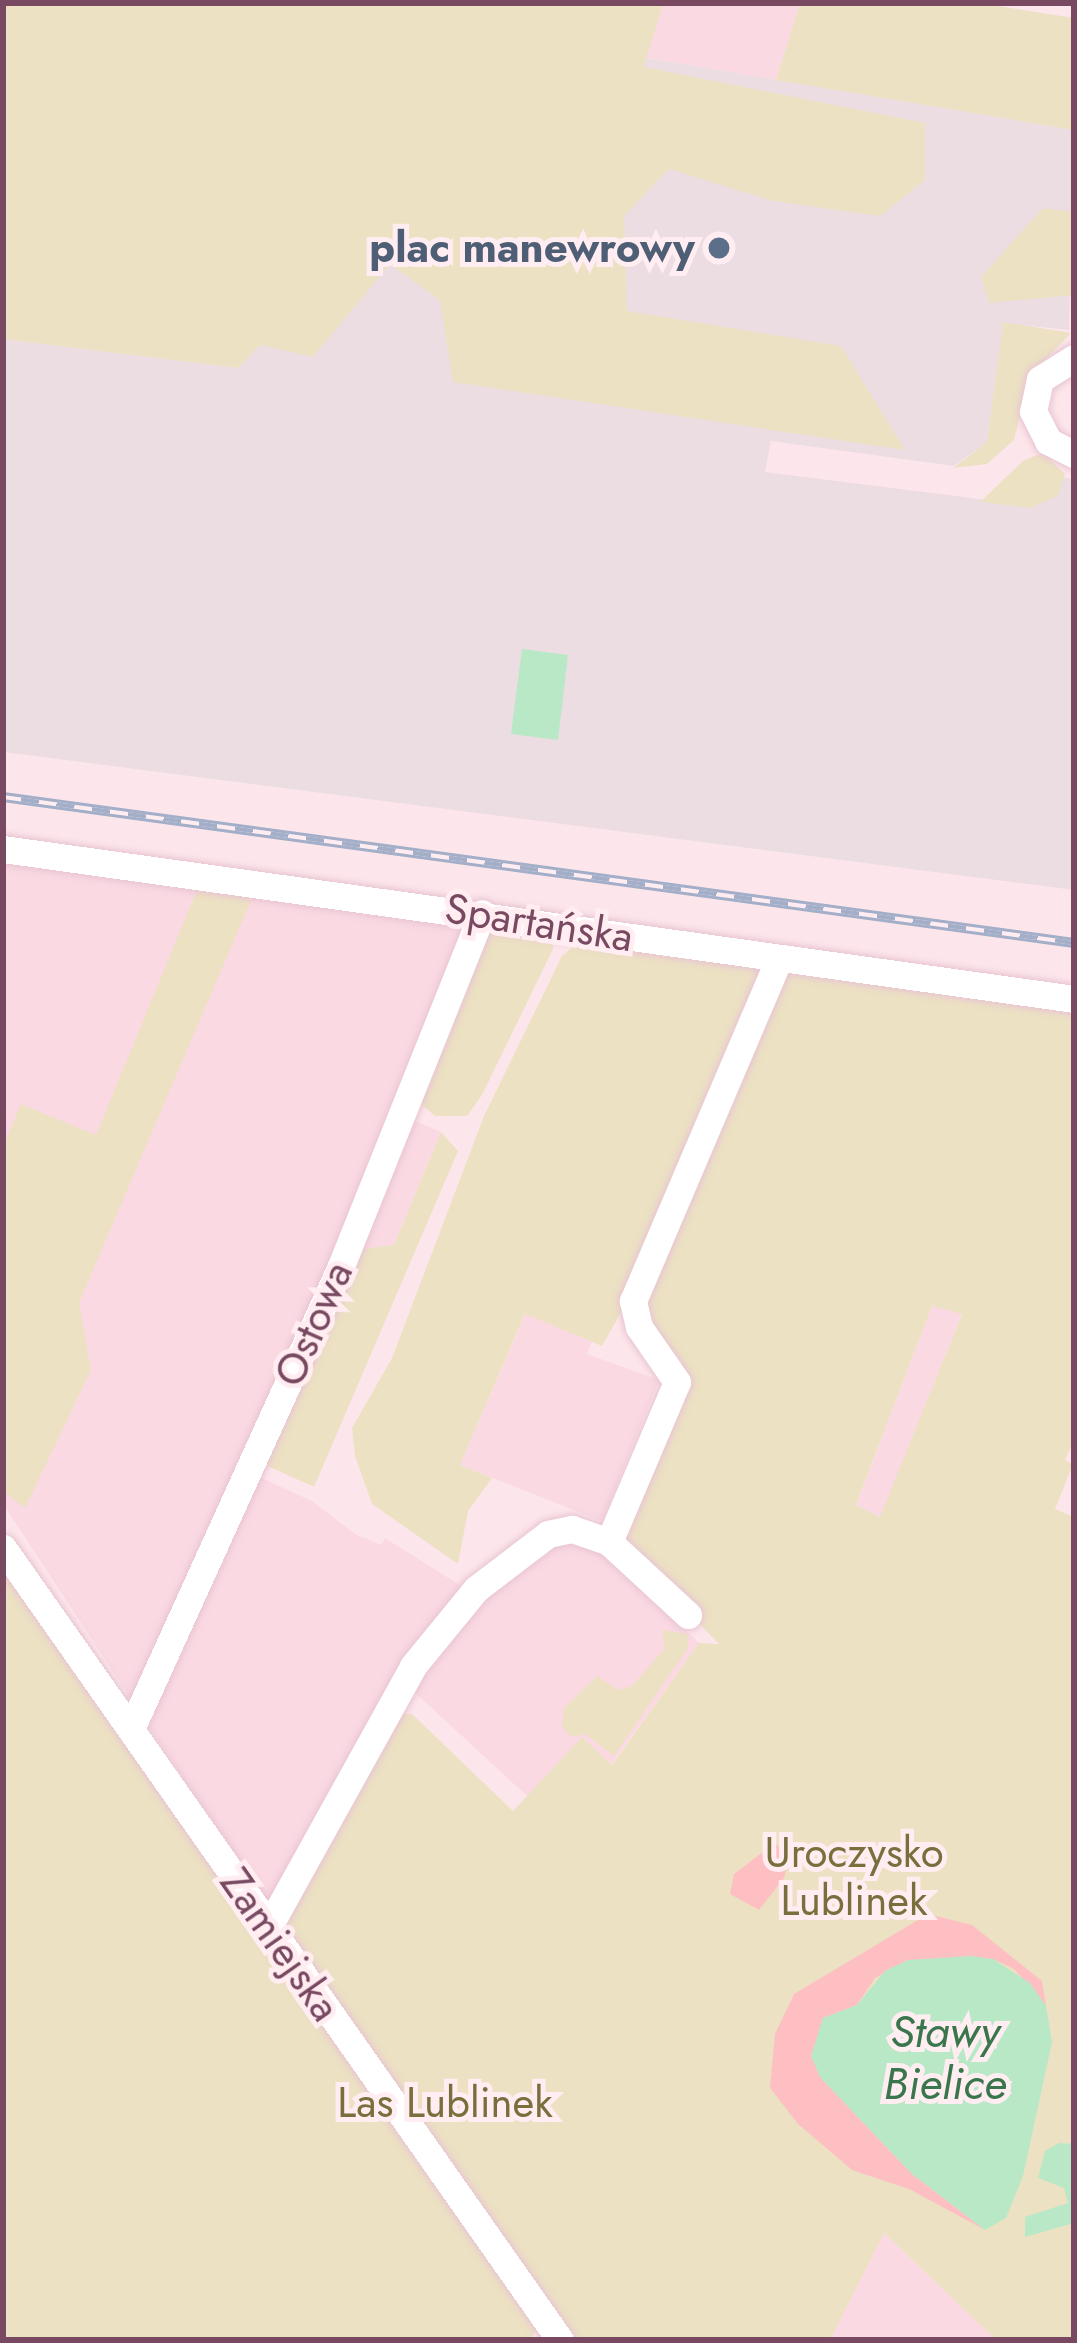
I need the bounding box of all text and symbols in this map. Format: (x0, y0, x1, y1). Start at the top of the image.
place label: plac manewrowy (369, 223, 695, 273)
marker: plac manewrowy (706, 235, 732, 261)
street label: Spartańska (441, 883, 637, 963)
street label: Ostowa (264, 1254, 364, 1394)
park label: Uroczysko Lublinek (764, 1828, 944, 1926)
street label: Zamiejska (209, 1859, 351, 2031)
water label: Stawy Bielice (884, 2005, 1006, 2111)
park label: Las Lublinek (337, 2078, 553, 2128)

